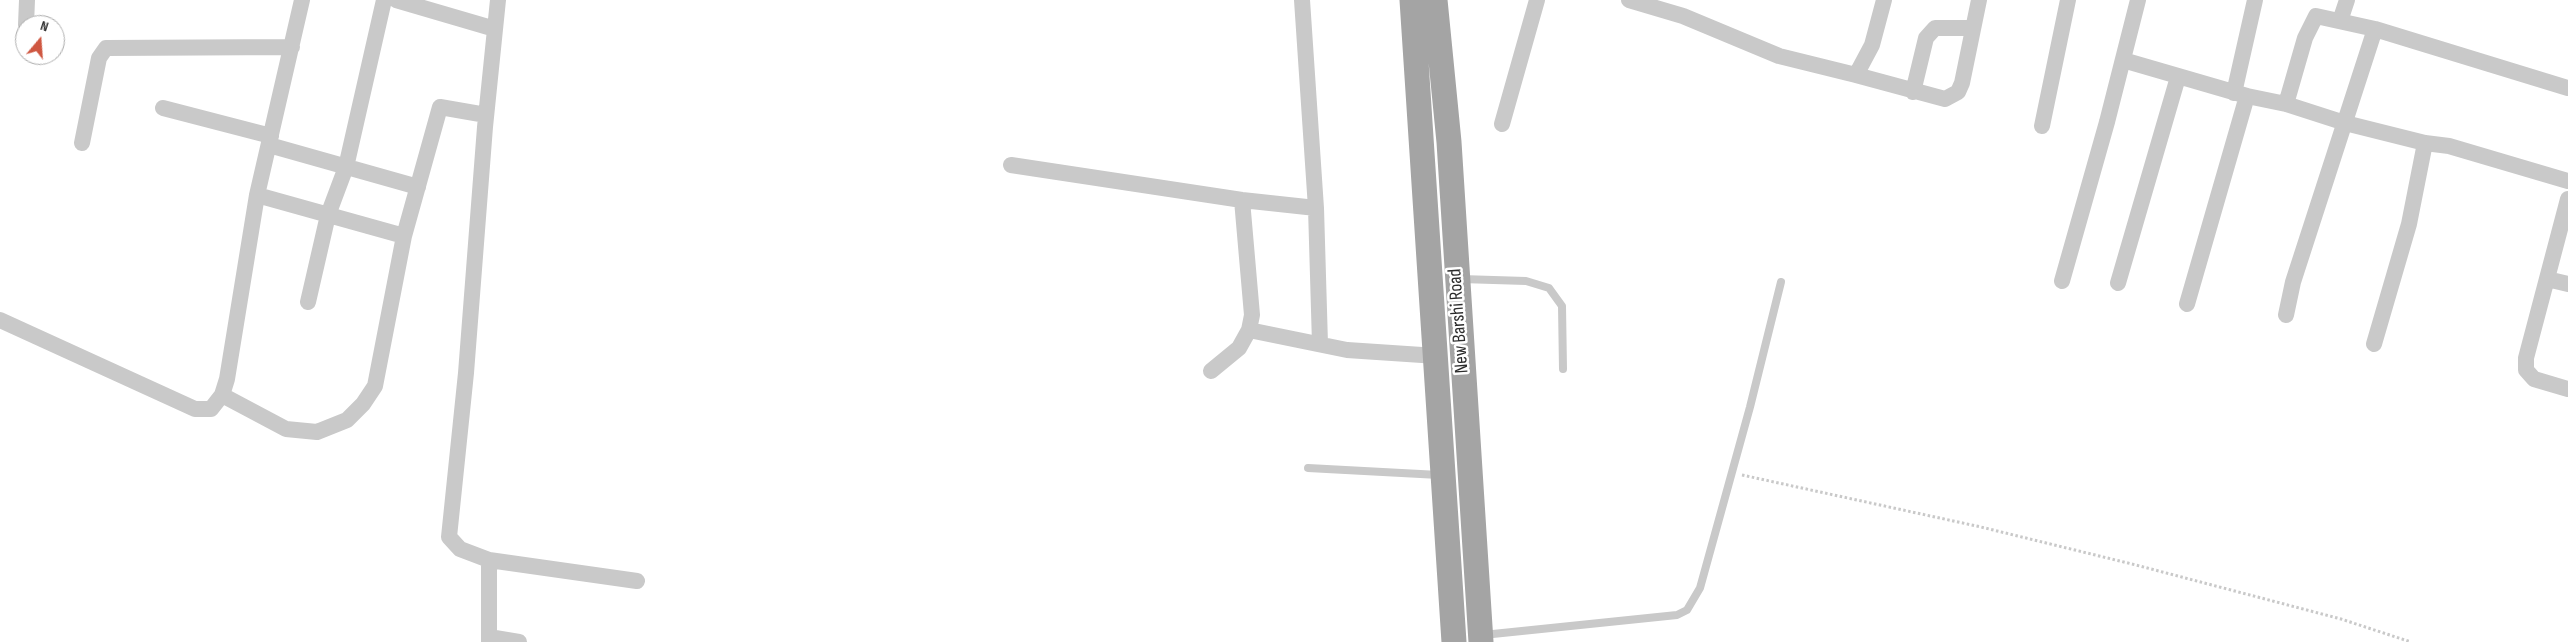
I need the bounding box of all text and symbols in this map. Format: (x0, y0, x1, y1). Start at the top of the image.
north arrow (15, 15, 65, 65)
text: N (38, 17, 51, 35)
street label: New Barshi Road (1444, 268, 1474, 374)

